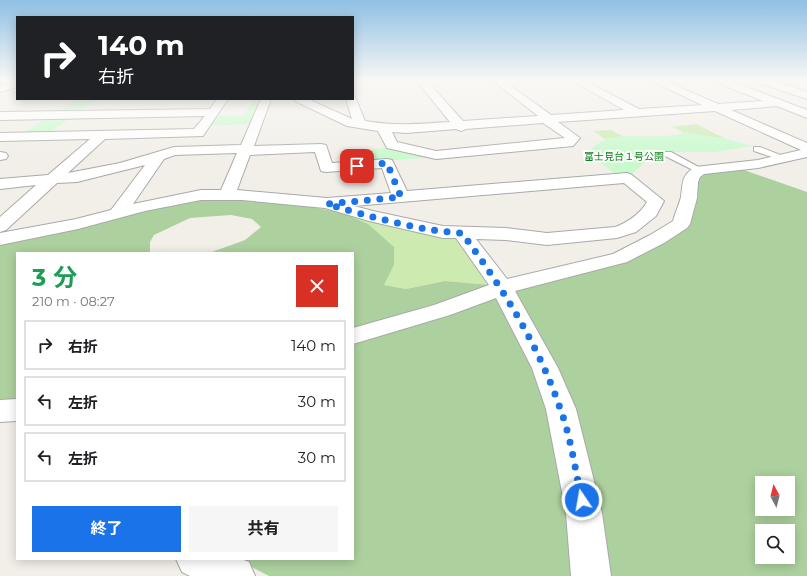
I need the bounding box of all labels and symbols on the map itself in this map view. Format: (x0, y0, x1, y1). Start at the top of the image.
pin (340, 149, 374, 183)
park label: 富士見台１号公園 (584, 150, 664, 163)
north arrow (755, 476, 795, 516)
position arrow (561, 479, 603, 521)

